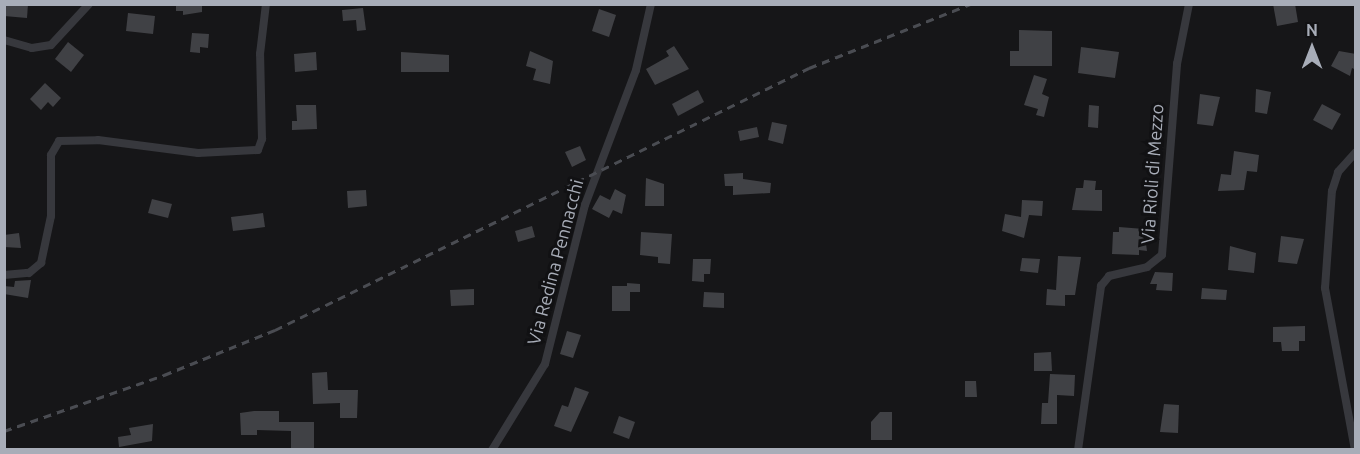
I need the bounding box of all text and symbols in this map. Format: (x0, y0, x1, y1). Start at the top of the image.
north arrow (1282, 18, 1342, 78)
text: N (1306, 21, 1318, 39)
street label: Via Rioli di Mezzo (1136, 103, 1168, 245)
street label: Via Redina Pennacchi (522, 177, 588, 347)

